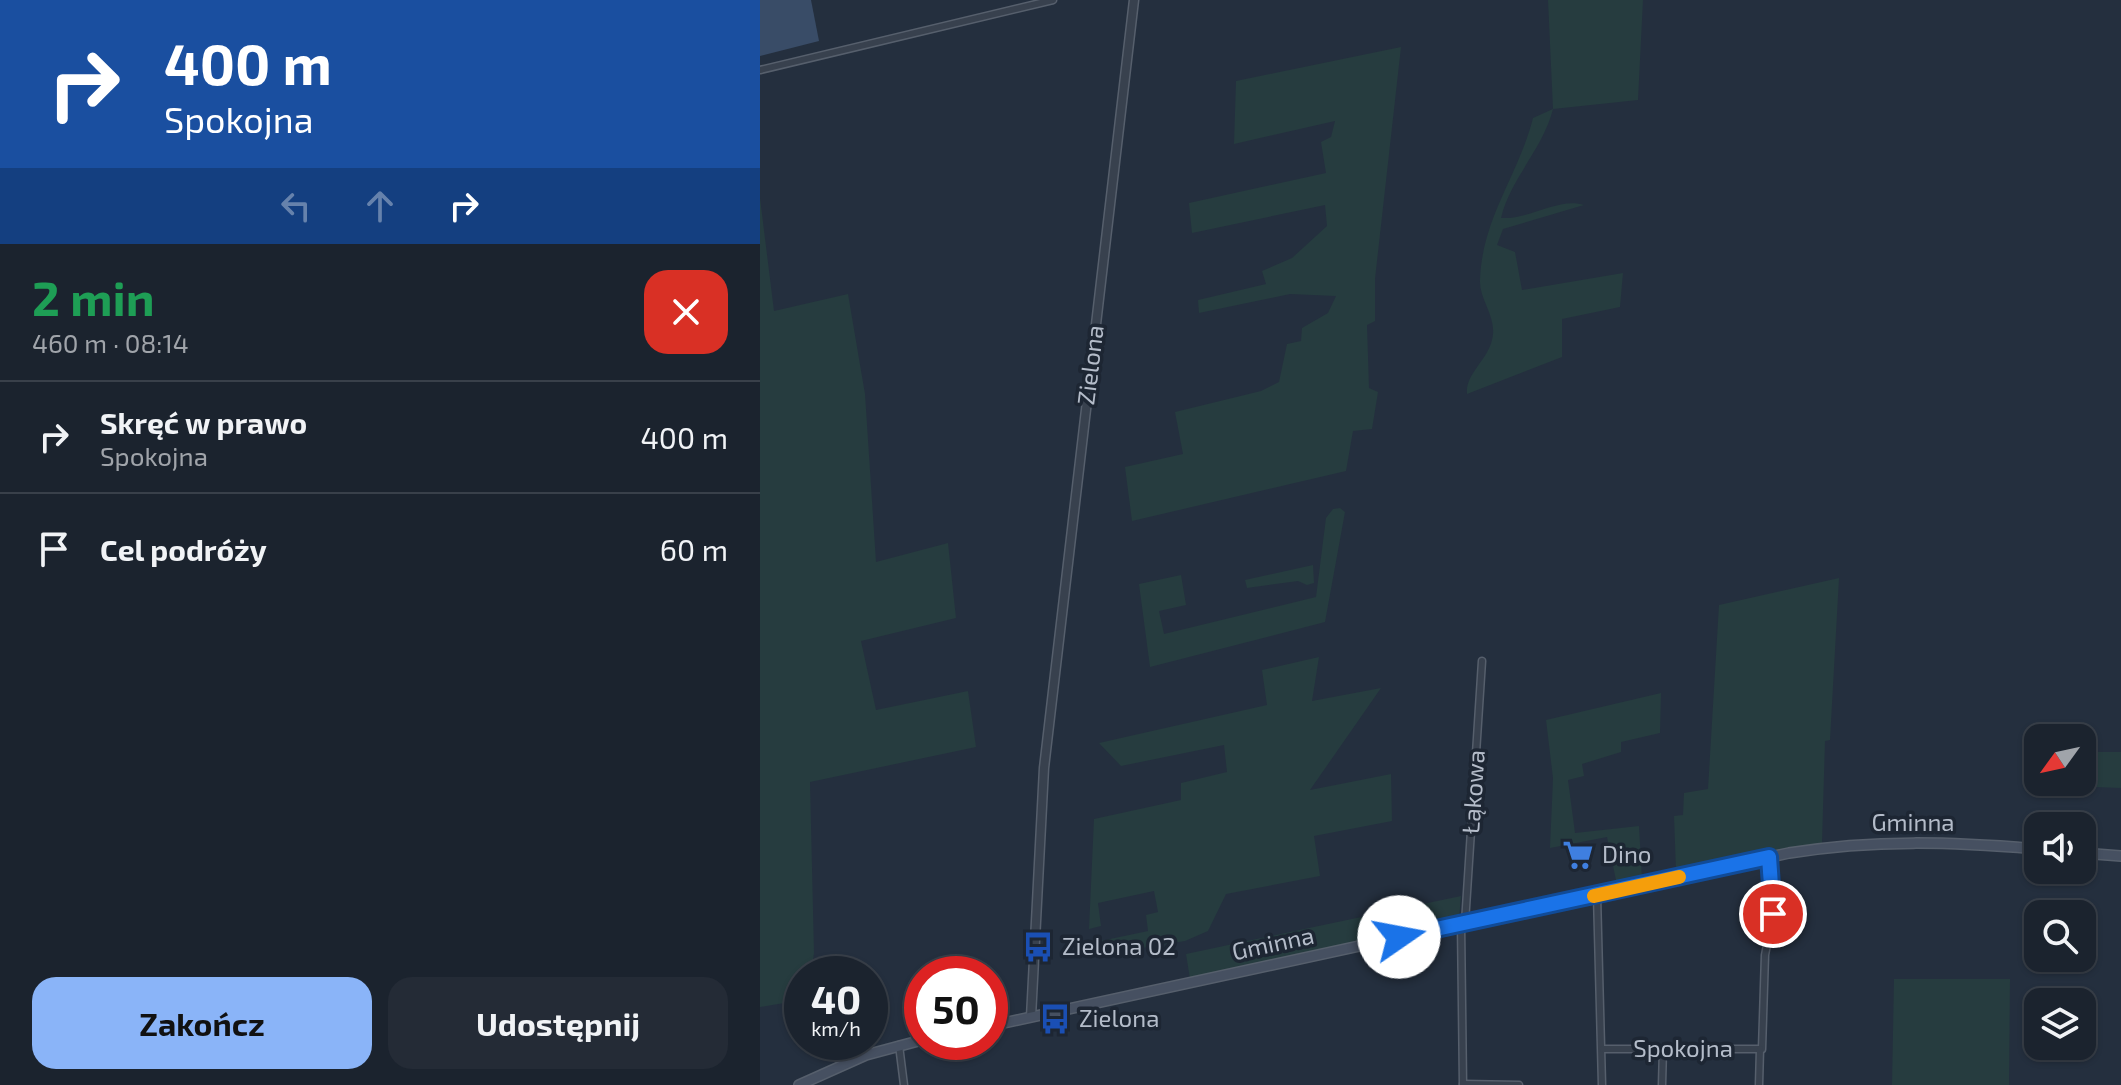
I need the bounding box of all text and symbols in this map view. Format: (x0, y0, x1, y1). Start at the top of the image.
text: 400 m (164, 29, 332, 96)
icon: right (32, 32, 136, 136)
text: Spokojna (164, 97, 313, 140)
icon: left (274, 184, 318, 228)
icon: ahead (358, 184, 402, 228)
icon: right (442, 184, 486, 228)
text: 2 min (32, 268, 155, 326)
button: close (644, 270, 728, 354)
street label: Zielona (1070, 323, 1109, 406)
text: 460 m · 08:14 (32, 327, 189, 358)
text: Skręć w prawo (100, 404, 307, 440)
icon: right (32, 415, 76, 459)
text: 400 m (640, 419, 728, 455)
text: Spokojna (100, 440, 208, 471)
icon: arrive (32, 527, 76, 571)
text: Cel podróży (100, 531, 267, 567)
text: 60 m (660, 531, 728, 567)
north arrow (2024, 724, 2096, 796)
map controls (2024, 724, 2096, 1060)
street label: Łąkowa (1455, 749, 1490, 835)
street label: Gminna (1871, 807, 1955, 836)
button: sound (2024, 812, 2096, 884)
supermarket icon: Dino (1561, 838, 1595, 872)
place label: Dino (1602, 839, 1651, 868)
pin (1739, 880, 1807, 948)
icon: arrive (1751, 892, 1795, 936)
position arrow (1357, 895, 1441, 979)
button: search (2024, 900, 2096, 972)
street label: Gminna (1229, 920, 1316, 965)
bus stop icon: Zielona 02 (1021, 930, 1055, 964)
place label: Zielona 02 (1062, 931, 1176, 960)
speed limit sign: 50 (904, 956, 1008, 1060)
text: 40 (811, 974, 861, 1022)
button: Zakończ (32, 977, 372, 1069)
button: Udostępnij (388, 977, 728, 1069)
button: layers (2024, 988, 2096, 1060)
bus stop icon: Zielona (1038, 1002, 1072, 1036)
place label: Zielona (1079, 1003, 1159, 1032)
text: km/h (811, 1016, 861, 1040)
street label: Spokojna (1633, 1033, 1733, 1062)

